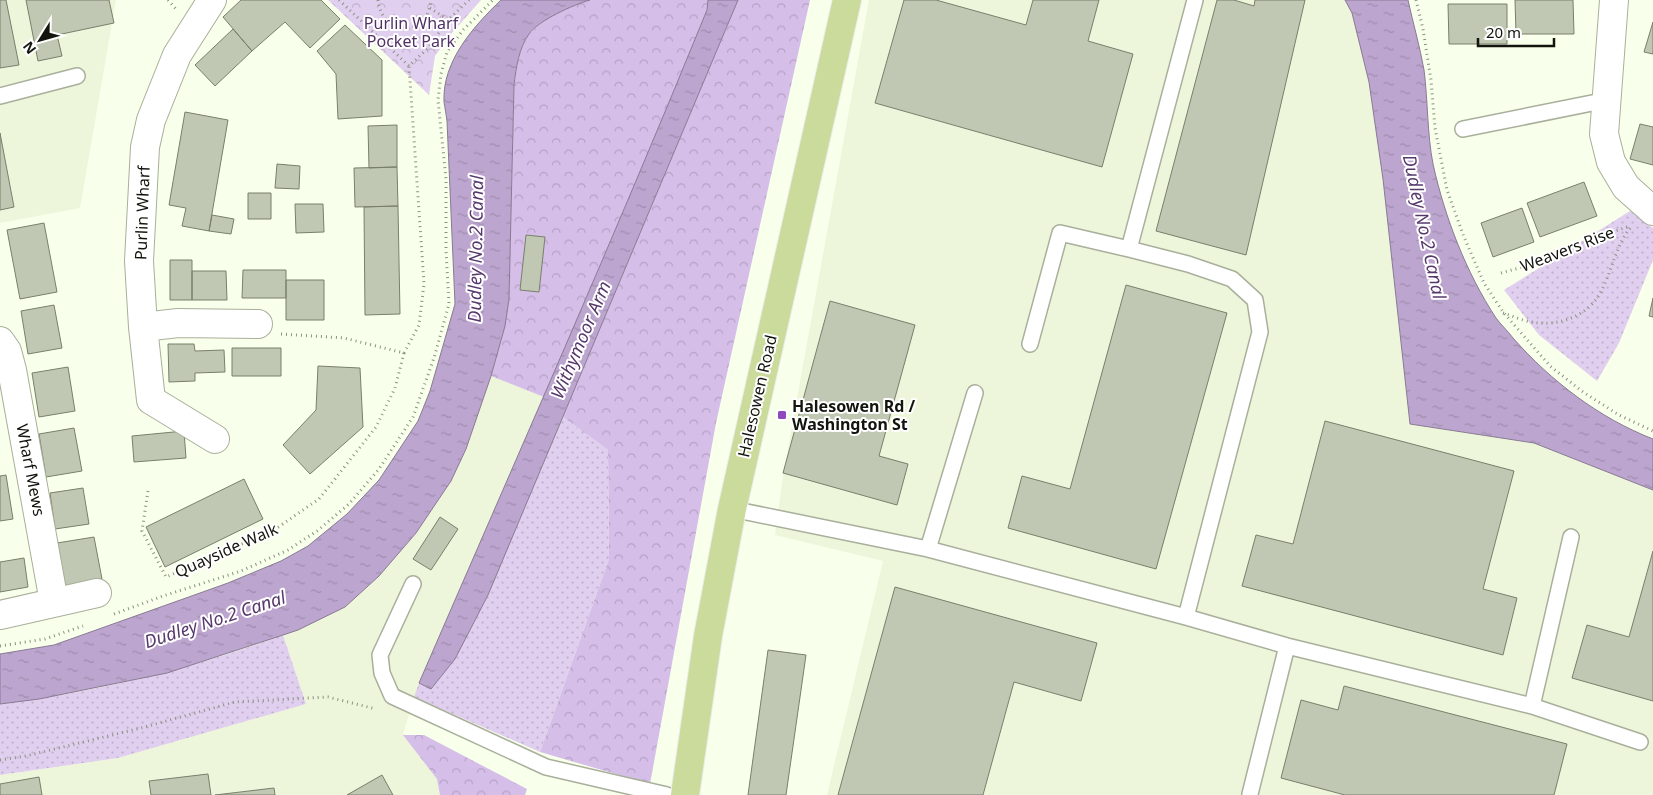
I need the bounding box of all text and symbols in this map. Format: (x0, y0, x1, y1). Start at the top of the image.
park label: Purlin Wharf Pocket Park (364, 12, 460, 52)
north arrow (15, 15, 65, 65)
scale bar (1478, 15, 1554, 47)
text: 20 m (1486, 22, 1521, 42)
text: N (18, 38, 40, 58)
water label: Dudley No.2 Canal (1398, 152, 1452, 302)
street label: Purlin Wharf (129, 164, 155, 261)
water label: Dudley No.2 Canal (462, 175, 488, 323)
street label: Weavers Rise (1517, 221, 1617, 277)
water label: Withymoor Arm (544, 277, 616, 402)
street label: Halesowen Road (732, 333, 782, 459)
place label: Halesowen Rd / Washington St (792, 395, 915, 435)
marker: Halesowen Rd / Washington St (776, 409, 788, 421)
street label: Wharf Mews (11, 422, 51, 518)
street label: Quayside Walk (171, 517, 281, 583)
water label: Dudley No.2 Canal (141, 585, 289, 653)

